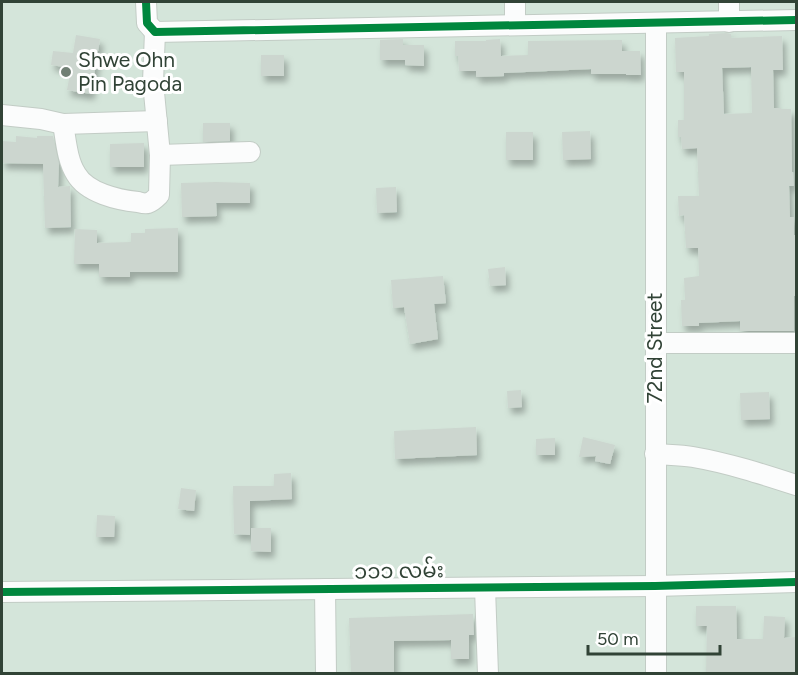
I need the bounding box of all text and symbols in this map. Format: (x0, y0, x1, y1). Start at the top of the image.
place label: Shwe Ohn Pin Pagoda (78, 47, 182, 96)
marker: Shwe Ohn Pin Pagoda (59, 65, 73, 79)
street label: 72nd Street (642, 292, 667, 404)
street label: ၁၁၁ လမ်း (354, 554, 444, 584)
scale bar (588, 618, 720, 656)
text: 50 m (597, 628, 639, 650)

